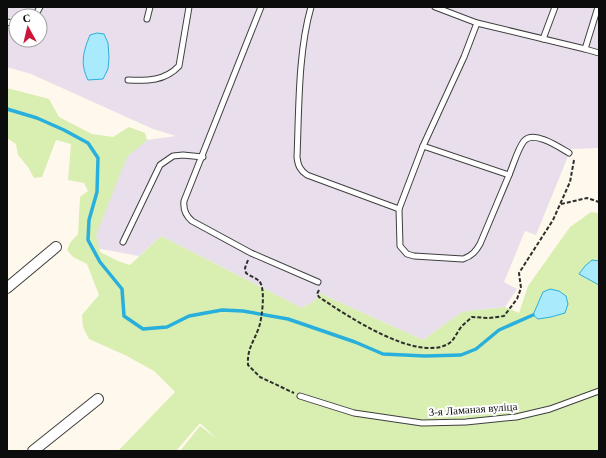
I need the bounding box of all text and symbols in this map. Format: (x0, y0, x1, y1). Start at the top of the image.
north arrow (8, 8, 48, 48)
text: С (22, 12, 31, 25)
street label: 3-я Ламаная вуліца (428, 400, 518, 418)

